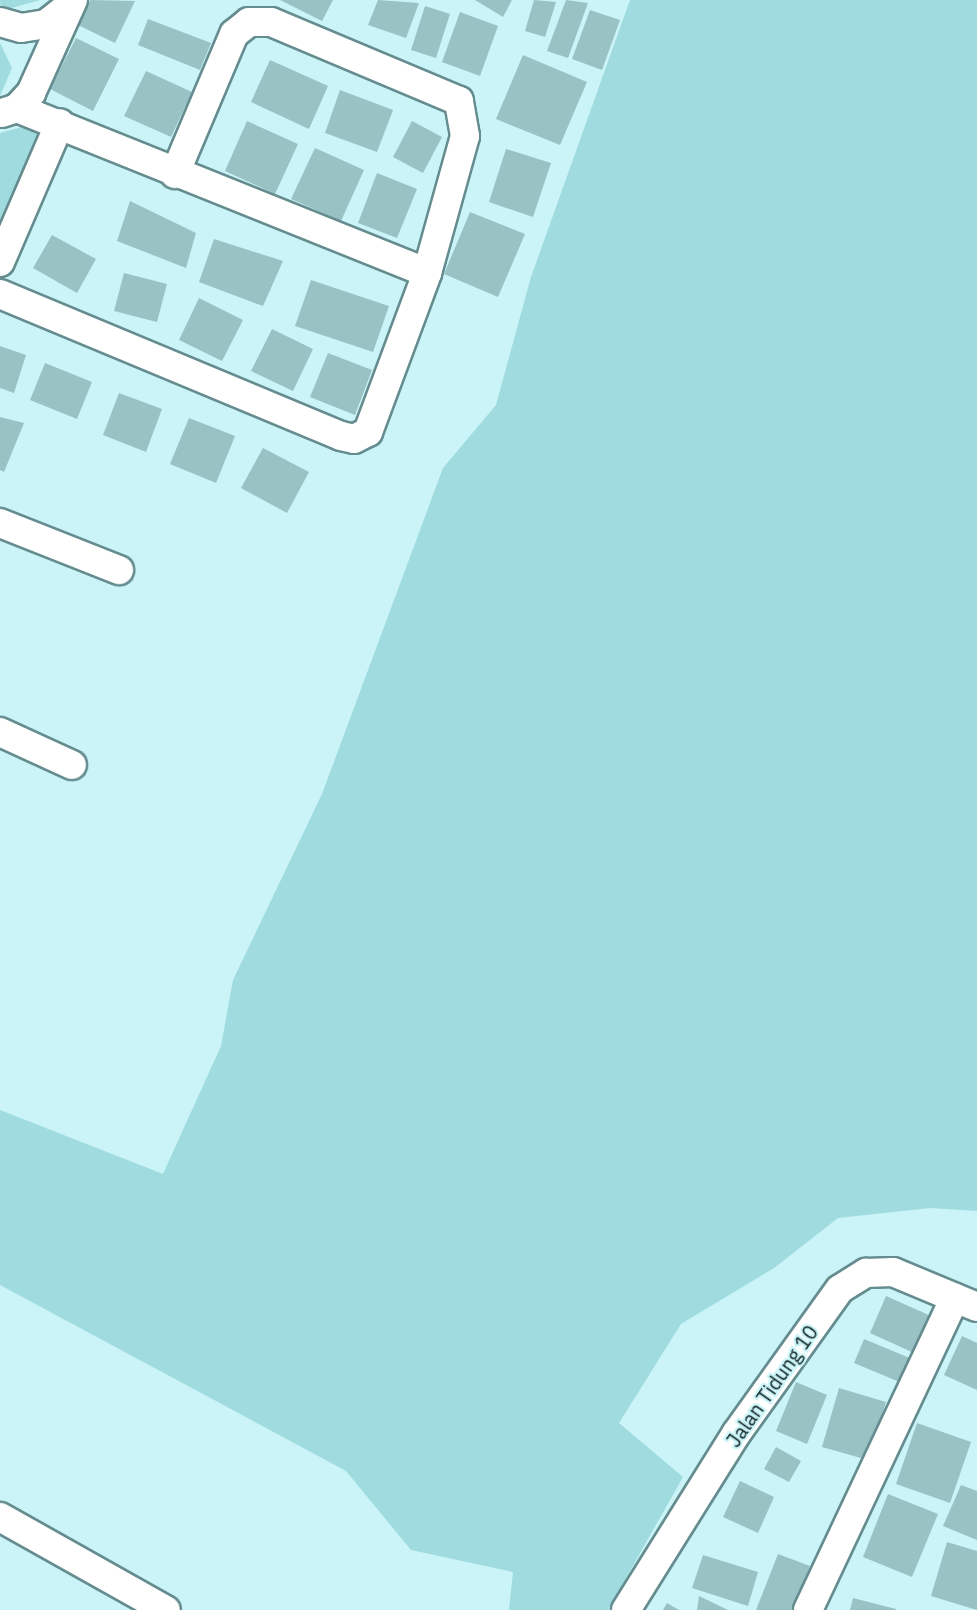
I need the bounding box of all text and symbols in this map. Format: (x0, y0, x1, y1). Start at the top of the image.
street label: Jalan Tidung 10 (721, 1320, 823, 1452)

